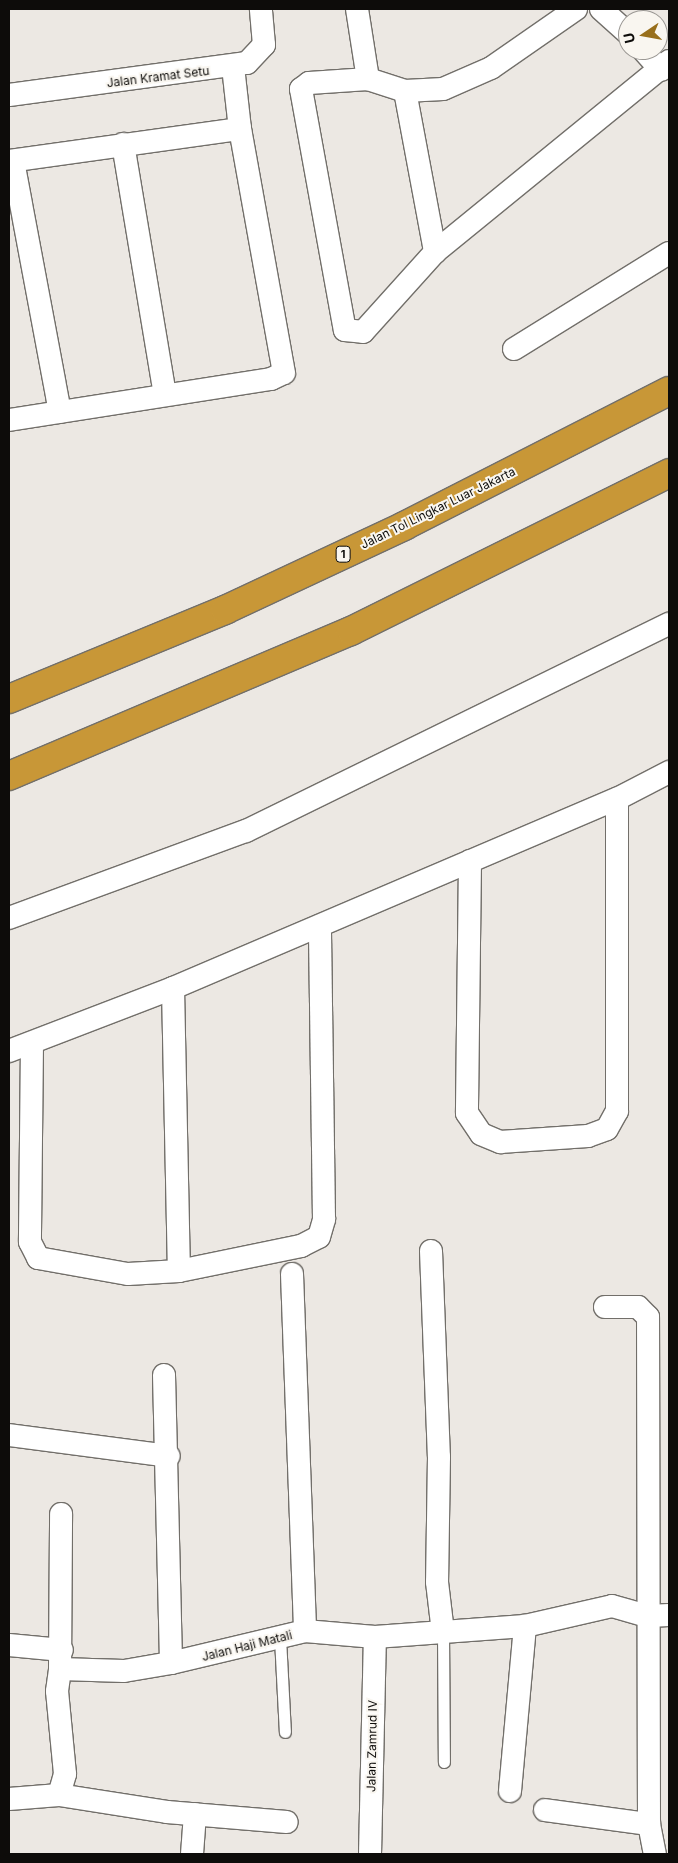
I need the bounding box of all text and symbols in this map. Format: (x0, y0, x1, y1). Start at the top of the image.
north arrow (618, 10, 668, 60)
text: U (619, 31, 638, 45)
street label: Jalan Kramat Setu (106, 64, 210, 90)
street label: Jalan Tol Lingkar Luar Jakarta (358, 464, 518, 552)
road number: 1 (336, 546, 350, 562)
street label: Jalan Haji Matali (200, 1628, 294, 1664)
street label: Jalan Zamrud IV (364, 1700, 380, 1792)

